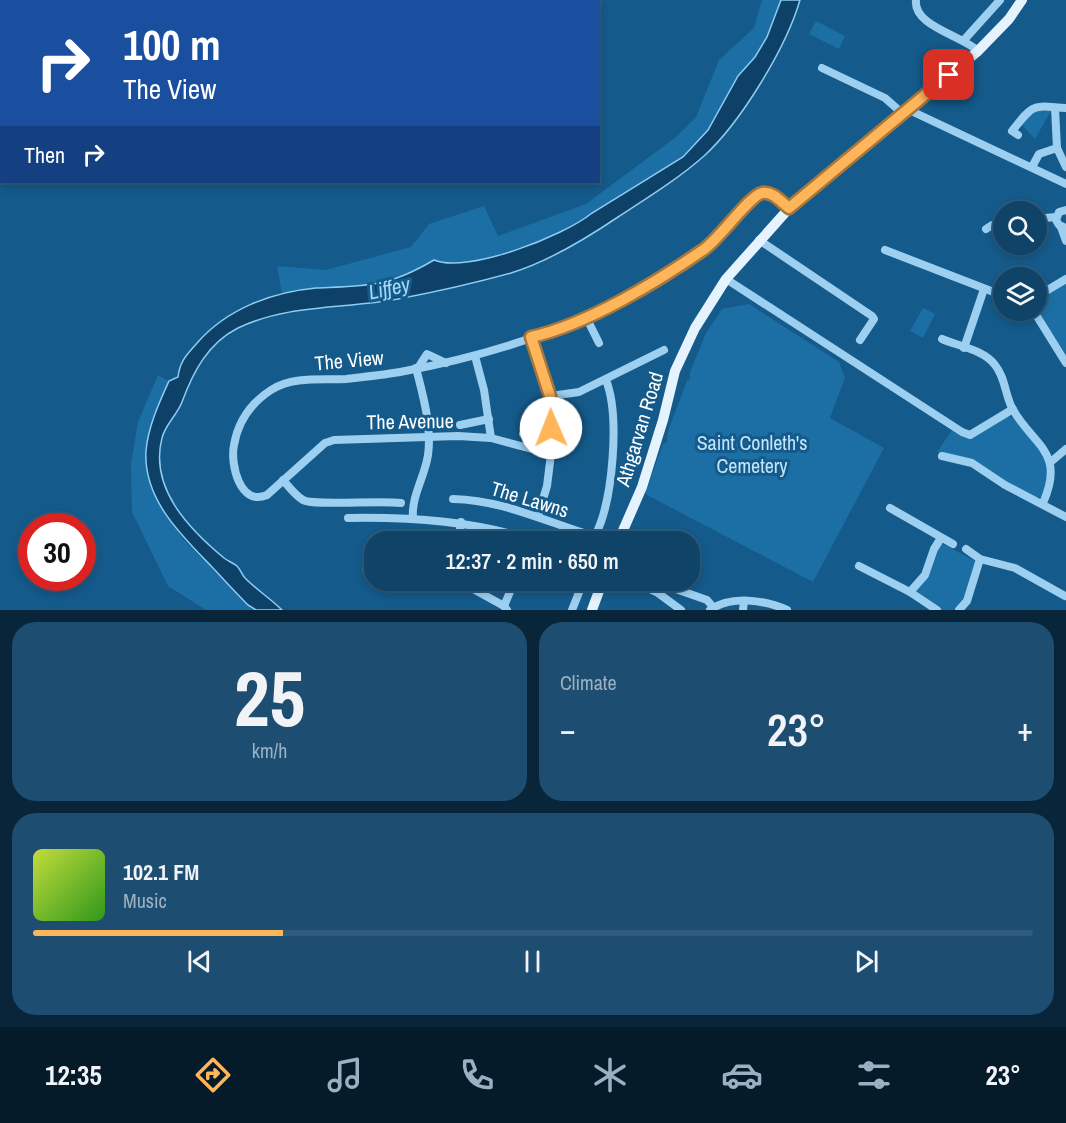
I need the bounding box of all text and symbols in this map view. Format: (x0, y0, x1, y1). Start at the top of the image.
text: 100 m (123, 17, 221, 73)
icon: right (24, 24, 102, 102)
pin (923, 49, 974, 100)
icon: arrive (932, 58, 965, 91)
text: The View (123, 71, 216, 107)
icon: right (77, 138, 110, 171)
text: Then (24, 140, 65, 170)
map controls (993, 201, 1047, 321)
button: search (993, 201, 1047, 255)
button: layers (993, 267, 1047, 321)
water label: Liffey (366, 269, 414, 307)
street label: The View (313, 344, 385, 376)
street label: Athgarvan Road (608, 368, 669, 491)
position arrow (519, 396, 583, 460)
street label: The Avenue (366, 407, 454, 435)
park label: Saint Conleth's Cemetery (697, 429, 807, 479)
street label: The Lawns (488, 474, 572, 524)
speed limit sign: 30 (18, 513, 96, 591)
text: 12:37 · 2 min · 650 m (445, 546, 619, 576)
text: 25 (234, 645, 305, 750)
text: Climate (560, 669, 617, 696)
text: 23° (767, 699, 826, 760)
text: − (560, 707, 576, 751)
text: + (1017, 707, 1033, 751)
text: km/h (252, 737, 287, 764)
text: 102.1 FM (123, 857, 199, 887)
text: Music (123, 887, 167, 914)
icon: previous (183, 945, 216, 978)
icon: pause (516, 945, 549, 978)
icon: next (850, 945, 883, 978)
icon: directions (192, 1054, 234, 1096)
icon: music (324, 1054, 366, 1096)
icon: phone (456, 1054, 498, 1096)
icon: climate (589, 1054, 631, 1096)
icon: car (721, 1054, 763, 1096)
icon: filters (853, 1054, 895, 1096)
text: 12:35 (45, 1057, 102, 1093)
text: 23° (985, 1057, 1021, 1093)

